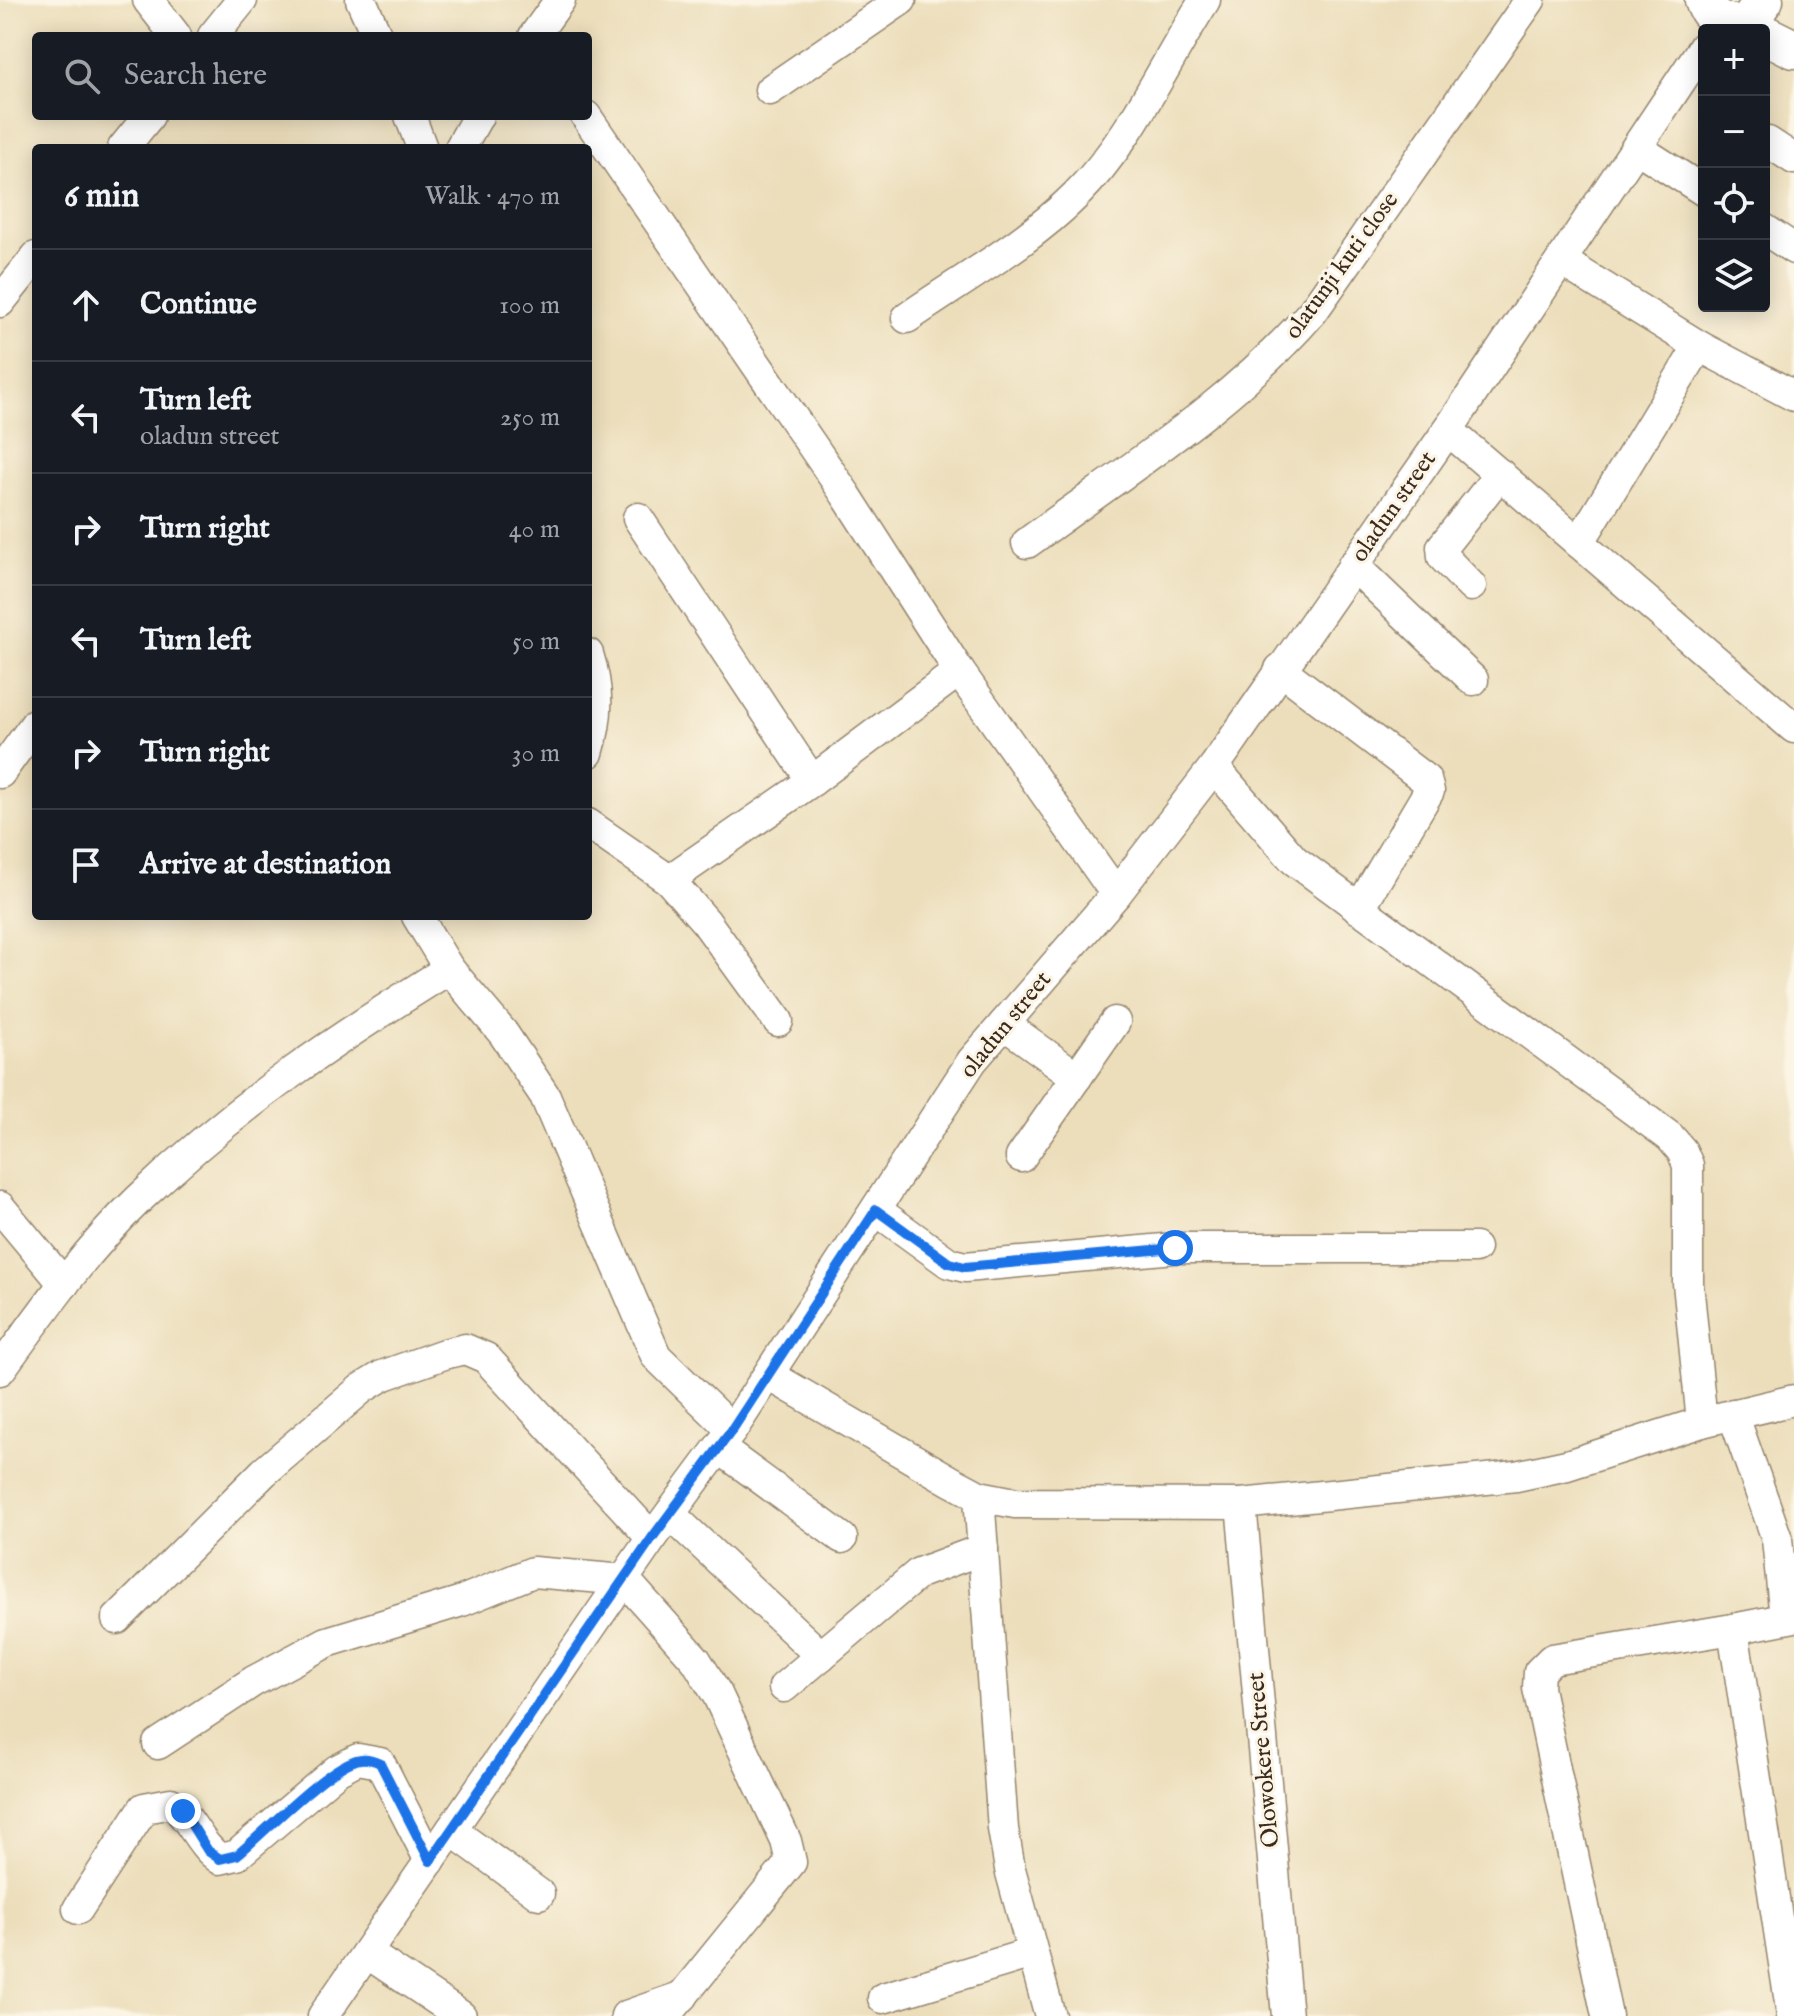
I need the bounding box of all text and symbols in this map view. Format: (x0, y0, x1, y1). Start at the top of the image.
map controls (1698, 24, 1770, 312)
button: + (1698, 24, 1770, 96)
search box (32, 32, 592, 120)
icon: search (60, 54, 104, 98)
text: Search here (124, 57, 267, 95)
button: − (1698, 96, 1770, 168)
button: locate (1698, 168, 1770, 240)
text: 6 min (64, 175, 139, 218)
text: Walk · 470 m (425, 180, 560, 213)
street label: olatunji kuti close (1278, 186, 1406, 346)
button: layers (1698, 240, 1770, 312)
icon: ahead (64, 283, 108, 327)
text: Continue (140, 286, 257, 324)
text: 100 m (499, 289, 560, 322)
text: Turn left (140, 382, 251, 420)
icon: left (64, 395, 108, 439)
text: 250 m (500, 401, 560, 434)
text: oladun street (140, 420, 280, 453)
street label: oladun street (1344, 445, 1444, 569)
icon: right (64, 507, 108, 551)
text: Turn right (140, 510, 270, 548)
text: 40 m (509, 513, 560, 546)
icon: left (64, 619, 108, 663)
text: Turn left (140, 622, 251, 660)
text: 50 m (512, 625, 560, 658)
icon: right (64, 731, 108, 775)
text: Turn right (140, 734, 270, 772)
text: 30 m (512, 737, 560, 770)
icon: arrive (64, 843, 108, 887)
text: Arrive at destination (140, 846, 391, 884)
street label: oladun street (953, 965, 1059, 1085)
route start (1157, 1230, 1193, 1266)
street label: Olowokere Street (1241, 1671, 1287, 1849)
route end (165, 1793, 201, 1829)

